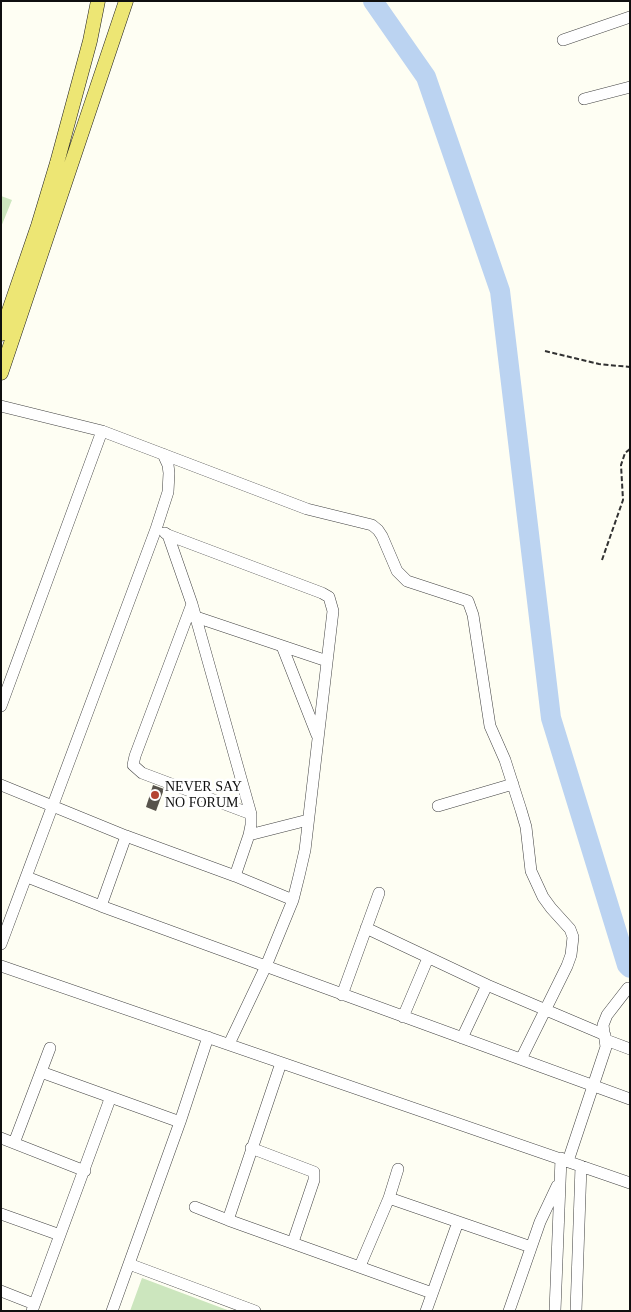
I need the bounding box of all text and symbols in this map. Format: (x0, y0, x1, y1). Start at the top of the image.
place label: NEVER SAY NO FORUM (165, 779, 242, 812)
marker: NEVER SAY NO FORUM (149, 789, 161, 801)

